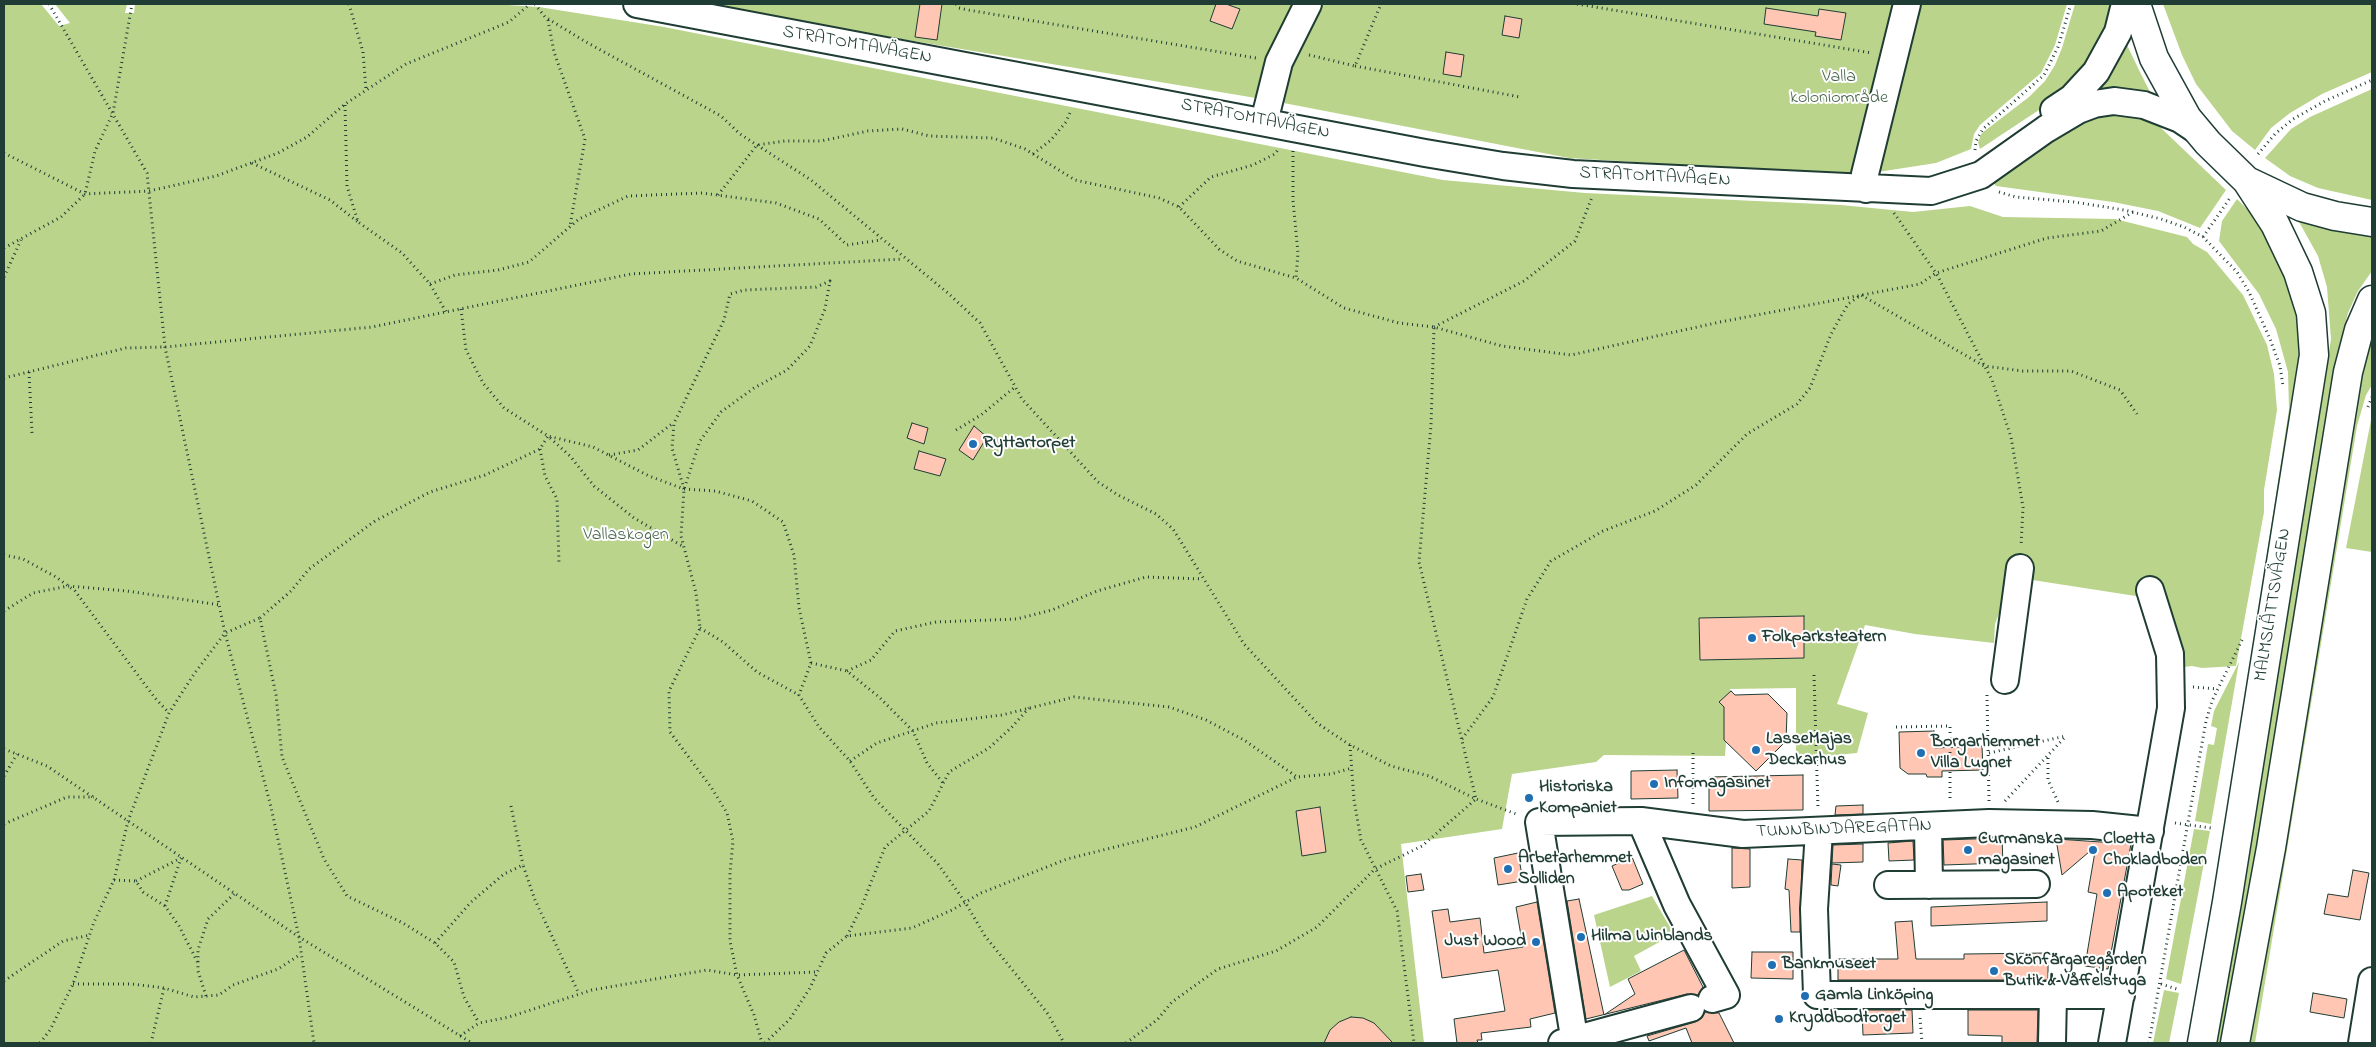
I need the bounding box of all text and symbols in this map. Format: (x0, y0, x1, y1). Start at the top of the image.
street label: STRATOMTAVÄGEN (781, 22, 933, 70)
park label: Valla koloniområde (1790, 67, 1888, 110)
street label: STRATOMTAVÄGEN (1179, 95, 1331, 145)
street label: STRATOMTAVÄGEN (1579, 163, 1731, 193)
place label: Ryttartorpet (983, 433, 1075, 455)
marker: Ryttartorpet (967, 438, 979, 450)
park label: Vallaskogen (583, 525, 669, 547)
street label: MALMSLÄTTSVÄGEN (2251, 527, 2297, 683)
place label: Folkparksteatern (1762, 627, 1886, 649)
marker: Folkparksteatern (1746, 632, 1758, 644)
place label: LasseMajas Deckarhus (1766, 729, 1852, 772)
place label: Borgarhemmet Villa Lugnet (1931, 732, 2040, 774)
marker: LasseMajas Deckarhus (1750, 744, 1762, 756)
marker: Borgarhemmet Villa Lugnet (1915, 747, 1927, 759)
place label: Infomagasinet (1664, 773, 1771, 795)
place label: Historiska Kompaniet (1539, 777, 1617, 820)
marker: Infomagasinet (1648, 778, 1660, 790)
marker: Historiska Kompaniet (1523, 792, 1535, 804)
street label: TUNNBINDAREGATAN (1756, 816, 1932, 844)
place label: Curmanska magasinet (1978, 829, 2063, 872)
place label: Cloetta Chokladboden (2103, 829, 2207, 872)
marker: Curmanska magasinet (1962, 844, 1974, 856)
marker: Cloetta Chokladboden (2087, 844, 2099, 856)
place label: Arbetarhemmet Solliden (1518, 848, 1632, 891)
marker: Arbetarhemmet Solliden (1502, 863, 1514, 875)
place label: Apoteket (2117, 882, 2183, 904)
marker: Apoteket (2101, 887, 2113, 899)
place label: Hilma Winblands (1591, 926, 1713, 948)
place label: Just Wood (1444, 931, 1526, 953)
marker: Hilma Winblands (1575, 931, 1587, 943)
marker: Just Wood (1530, 936, 1542, 948)
place label: Skönfärgaregården Butik & Våffelstuga (2004, 950, 2147, 992)
place label: Bankmuseet (1782, 954, 1876, 976)
marker: Bankmuseet (1766, 959, 1778, 971)
marker: Skönfärgaregården Butik & Våffelstuga (1988, 965, 2000, 977)
place label: Gamla Linköping (1815, 985, 1933, 1007)
marker: Gamla Linköping (1799, 990, 1811, 1002)
place label: Kryddbodtorget (1789, 1008, 1906, 1030)
marker: Kryddbodtorget (1773, 1013, 1785, 1025)

